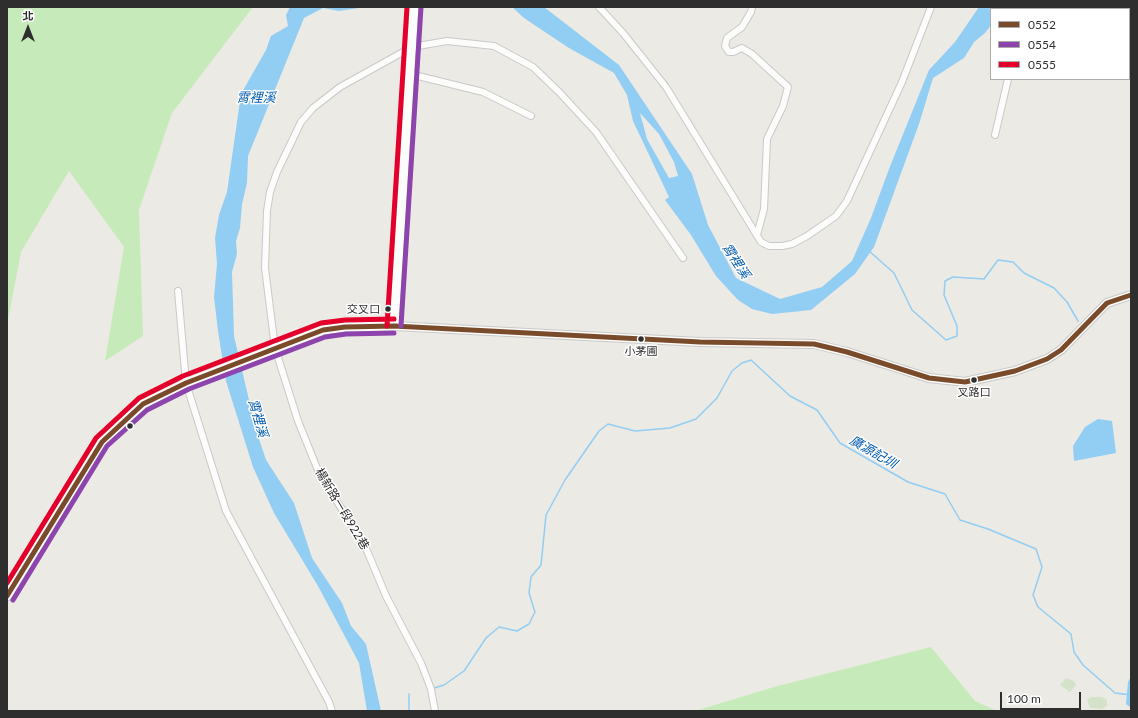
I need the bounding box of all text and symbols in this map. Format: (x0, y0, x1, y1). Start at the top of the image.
north arrow (8, 8, 48, 48)
legend (990, 8, 1130, 80)
text: 北 (23, 9, 34, 22)
text: 0552 (1028, 17, 1056, 32)
text: 0554 (1028, 37, 1056, 52)
text: 0555 (1028, 57, 1056, 72)
water label: 霄裡溪 (237, 90, 275, 106)
water label: 霄裡溪 (719, 240, 753, 282)
place label: 交叉口 (347, 302, 380, 316)
marker: 交叉口 (383, 304, 393, 314)
marker: 小茅圃 (636, 334, 646, 344)
place label: 小茅圃 (625, 344, 657, 358)
marker: 叉路口 (969, 375, 979, 385)
place label: 叉路口 (958, 385, 990, 399)
water label: 霄裡溪 (245, 397, 271, 439)
unlabelled marker (125, 421, 135, 431)
water label: 廣源記圳 (847, 432, 899, 472)
street label: 楊新路一段922巷 (312, 465, 372, 553)
scale bar (1002, 684, 1083, 710)
text: 100 m (1007, 691, 1041, 706)

